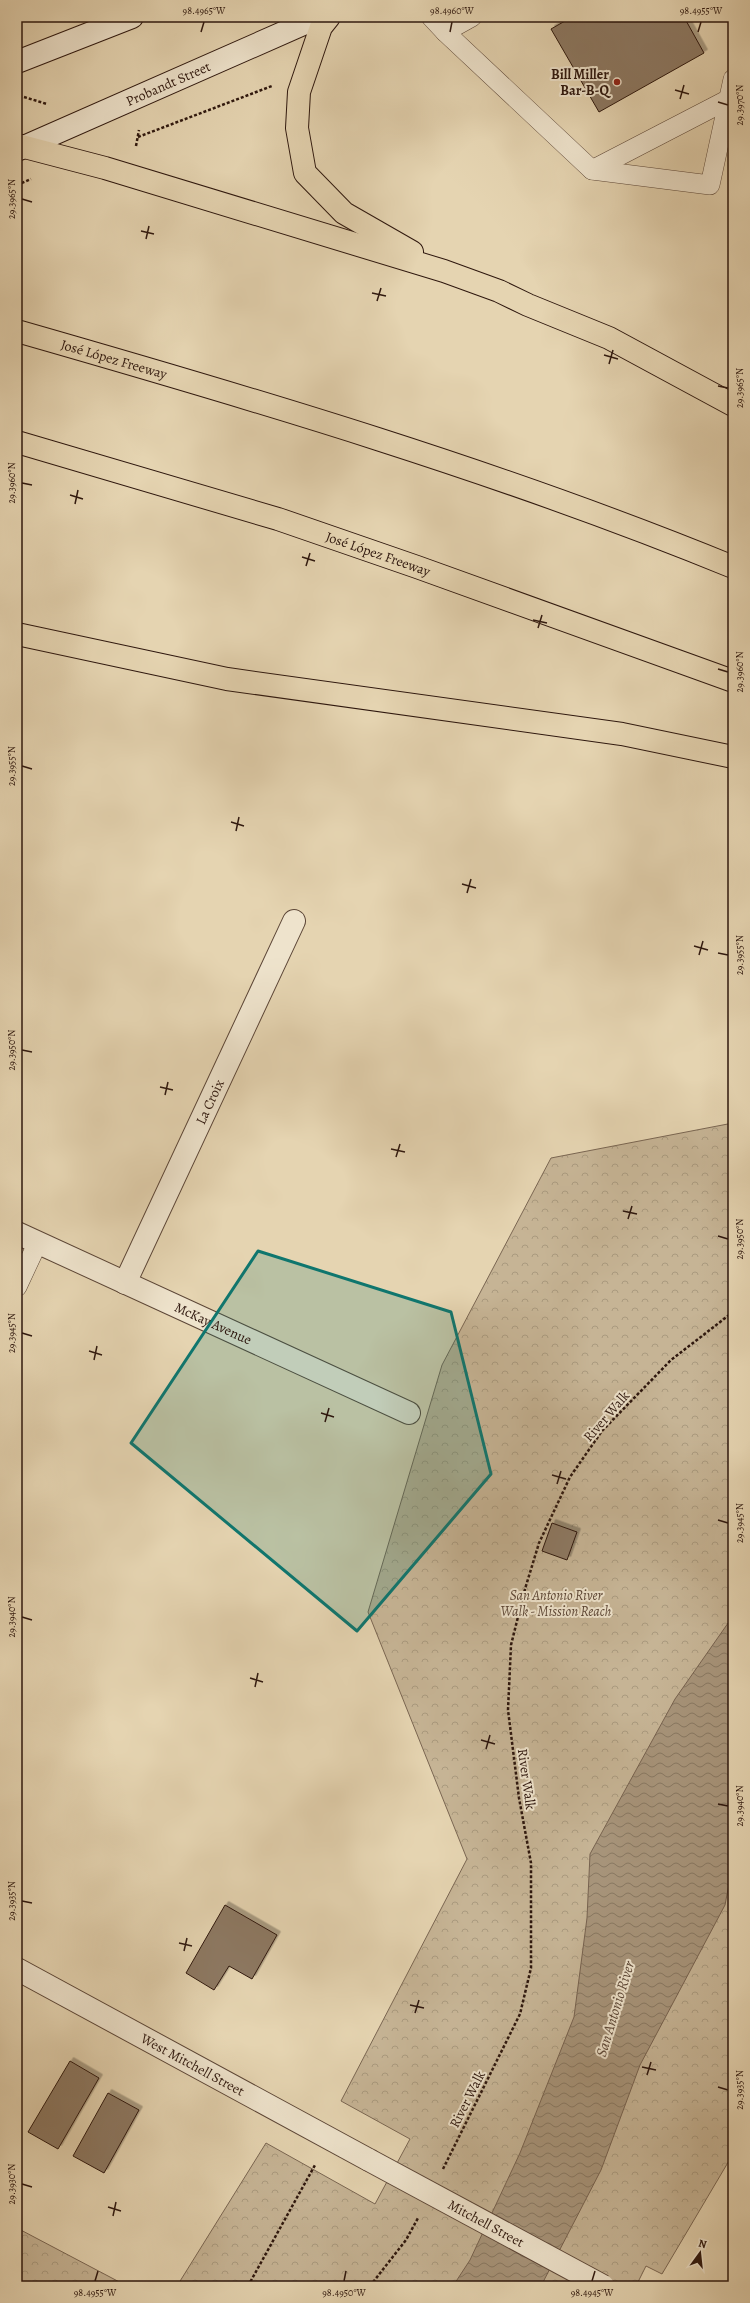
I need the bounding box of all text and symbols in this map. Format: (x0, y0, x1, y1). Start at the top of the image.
text: 98.4965°W (183, 4, 226, 17)
text: 98.4960°W (430, 4, 475, 17)
text: 98.4955°W (680, 4, 723, 17)
street label: Probandt Street (123, 57, 214, 111)
place label: Bill Miller Bar-B-Q (551, 65, 611, 100)
marker: Bill Miller Bar-B-Q (612, 77, 622, 87)
text: 29.3970°N (733, 85, 746, 125)
text: 29.3965°N (5, 179, 18, 219)
street label: José López Freeway (59, 335, 170, 384)
text: 29.3965°N (733, 368, 746, 408)
text: 29.3960°N (5, 462, 18, 504)
street label: José López Freeway (323, 527, 434, 581)
text: 29.3960°N (733, 651, 746, 693)
text: 29.3955°N (5, 746, 18, 786)
text: 29.3955°N (733, 935, 746, 975)
text: 29.3950°N (5, 1030, 18, 1070)
street label: La Croix (191, 1076, 229, 1128)
text: 29.3950°N (733, 1219, 746, 1259)
street label: McKay Avenue (171, 1298, 255, 1350)
text: 29.3945°N (5, 1313, 18, 1353)
street label: River Walk (579, 1387, 634, 1446)
text: 29.3945°N (733, 1503, 746, 1543)
park label: San Antonio River Walk - Mission Reach (501, 1586, 612, 1621)
text: 29.3940°N (5, 1596, 18, 1638)
street label: River Walk (513, 1747, 540, 1811)
text: 29.3940°N (733, 1785, 746, 1827)
text: 29.3935°N (5, 1881, 18, 1921)
water label: San Antonio River (591, 1958, 639, 2059)
street label: West Mitchell Street (136, 2028, 248, 2101)
street label: River Walk (445, 2067, 490, 2131)
text: 29.3935°N (733, 2070, 746, 2110)
text: 29.3930°N (5, 2164, 18, 2204)
street label: Mitchell Street (444, 2195, 528, 2252)
north arrow (680, 2233, 720, 2273)
text: N (697, 2236, 708, 2252)
text: 98.4955°W (74, 2286, 117, 2299)
text: 98.4950°W (322, 2286, 366, 2299)
text: 98.4945°W (571, 2286, 614, 2299)

